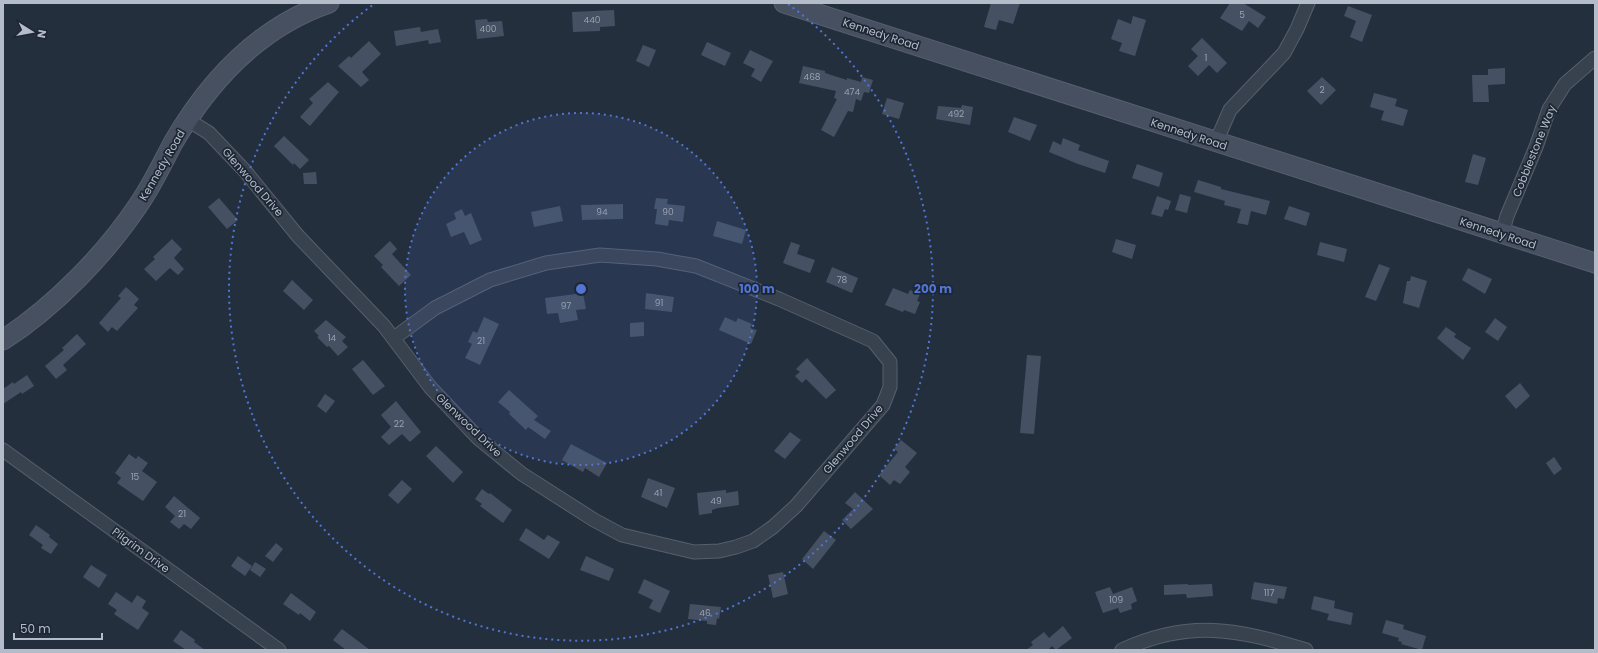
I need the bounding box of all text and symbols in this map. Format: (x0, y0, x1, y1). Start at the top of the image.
house number: 5 (1239, 9, 1245, 21)
north arrow (12, 12, 52, 52)
house number: 440 (584, 14, 601, 26)
street label: Kennedy Road (841, 14, 921, 54)
house number: 400 (480, 23, 497, 35)
text: N (33, 28, 50, 39)
house number: 1 (1205, 52, 1208, 64)
house number: 468 (803, 71, 821, 83)
house number: 2 (1319, 84, 1325, 96)
house number: 474 (844, 86, 860, 98)
street label: Cobblestone Way (1508, 102, 1560, 199)
house number: 492 (948, 108, 964, 120)
street label: Kennedy Road (1149, 114, 1229, 154)
street label: Kennedy Road (135, 127, 189, 203)
street label: Glenwood Drive (219, 144, 287, 220)
house number: 94 (596, 206, 608, 218)
house number: 90 (662, 206, 674, 218)
street label: Kennedy Road (1458, 213, 1538, 253)
house number: 78 (837, 274, 848, 286)
text: 100 m (739, 280, 775, 297)
text: 200 m (914, 280, 952, 297)
centre of rings (574, 282, 588, 296)
house number: 91 (655, 297, 663, 309)
house number: 97 (561, 300, 571, 312)
house number: 14 (328, 332, 337, 344)
house number: 21 (477, 335, 485, 347)
street label: Glenwood Drive (432, 389, 506, 461)
street label: Glenwood Drive (819, 401, 887, 477)
house number: 22 (394, 418, 404, 430)
house number: 15 (131, 471, 140, 483)
house number: 41 (654, 487, 662, 499)
house number: 49 (710, 495, 722, 507)
house number: 21 (178, 508, 186, 520)
street label: Pilgrim Drive (109, 524, 173, 577)
house number: 117 (1264, 587, 1274, 599)
house number: 109 (1109, 594, 1123, 606)
house number: 46 (699, 607, 711, 619)
scale bar (14, 615, 102, 641)
text: 50 m (20, 620, 51, 637)

